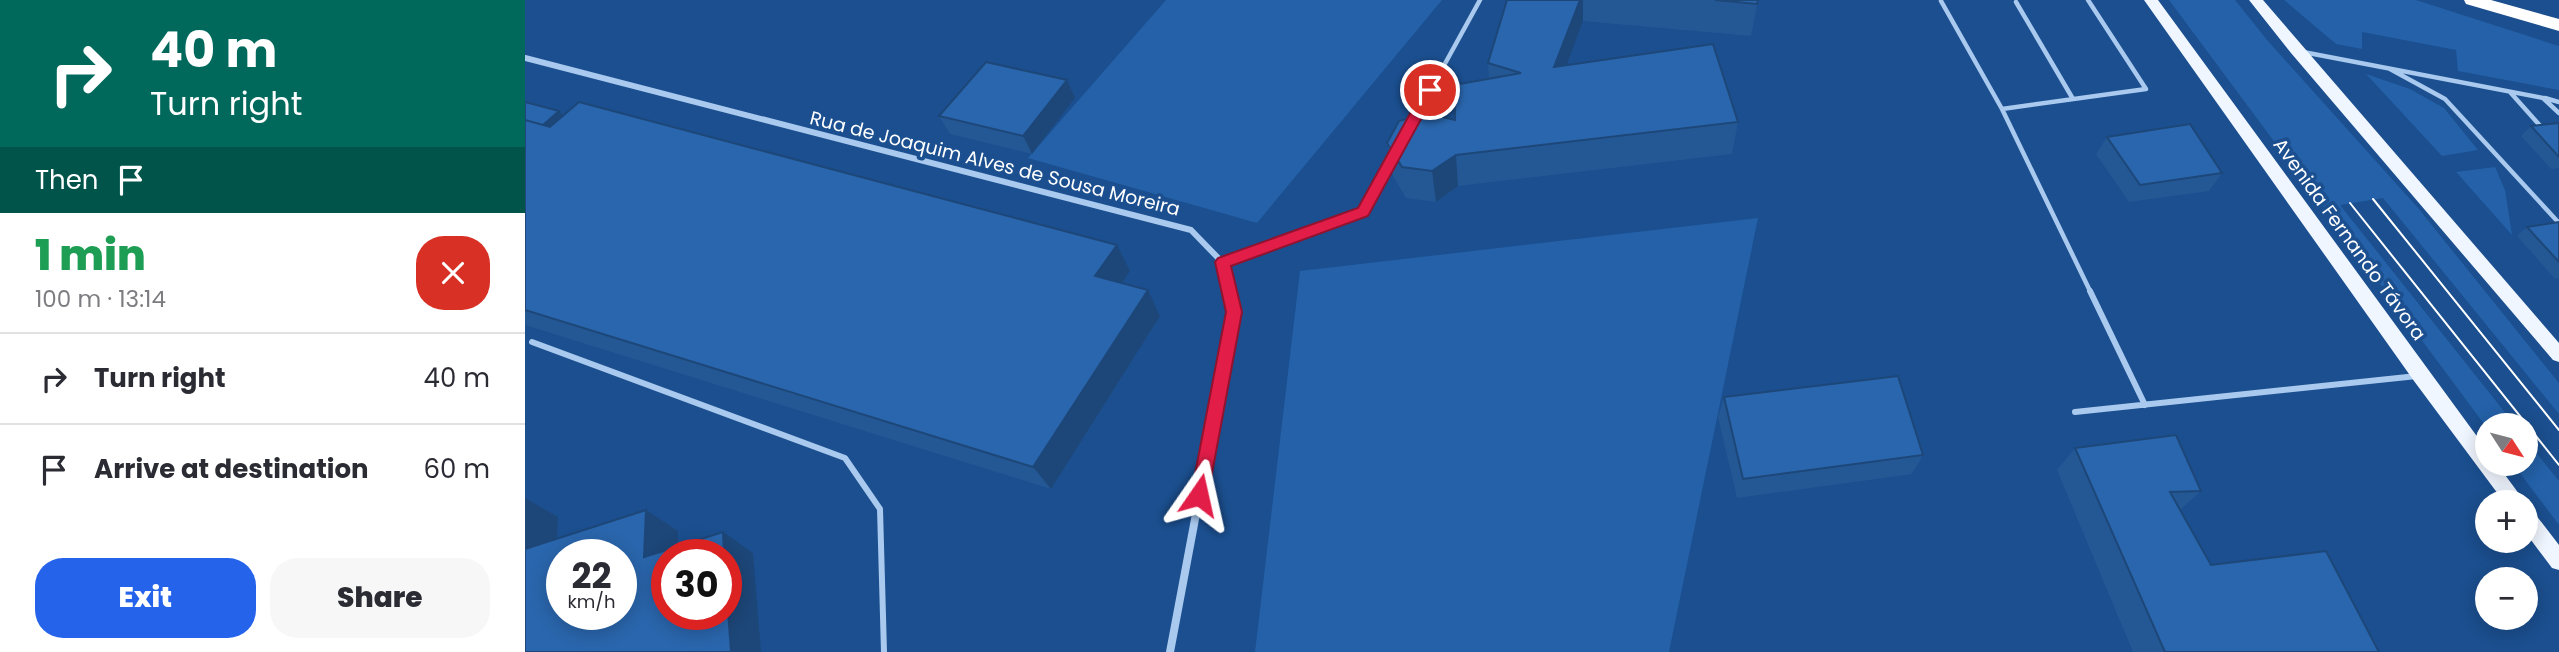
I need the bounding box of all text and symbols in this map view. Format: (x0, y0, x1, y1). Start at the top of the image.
text: 40 m (150, 16, 277, 84)
icon: right (35, 28, 126, 119)
pin (1400, 60, 1460, 120)
icon: arrive (1411, 71, 1449, 109)
text: Turn right (150, 81, 302, 126)
street label: Rua de Joaquim Alves de Sousa Moreira (807, 104, 1183, 223)
street label: Avenida Fernando Távora (2267, 132, 2432, 346)
icon: arrive (112, 161, 150, 199)
text: Then (35, 162, 98, 198)
text: 1 min (35, 226, 146, 285)
button: close (416, 236, 490, 310)
text: 100 m · 13:14 (35, 283, 166, 315)
icon: right (35, 360, 73, 398)
text: Turn right (94, 360, 226, 396)
text: 40 m (424, 360, 490, 396)
north arrow (2475, 413, 2537, 476)
map controls (2475, 413, 2538, 630)
icon: arrive (35, 451, 73, 489)
text: Arrive at destination (94, 451, 369, 487)
text: 60 m (423, 451, 490, 487)
position arrow (1162, 458, 1236, 532)
button: + (2475, 490, 2538, 553)
speed limit sign: 30 (651, 539, 742, 630)
text: 22 (572, 551, 611, 600)
button: Exit (35, 558, 256, 638)
button: Share (270, 558, 490, 638)
button: − (2475, 567, 2538, 630)
text: km/h (568, 589, 615, 614)

